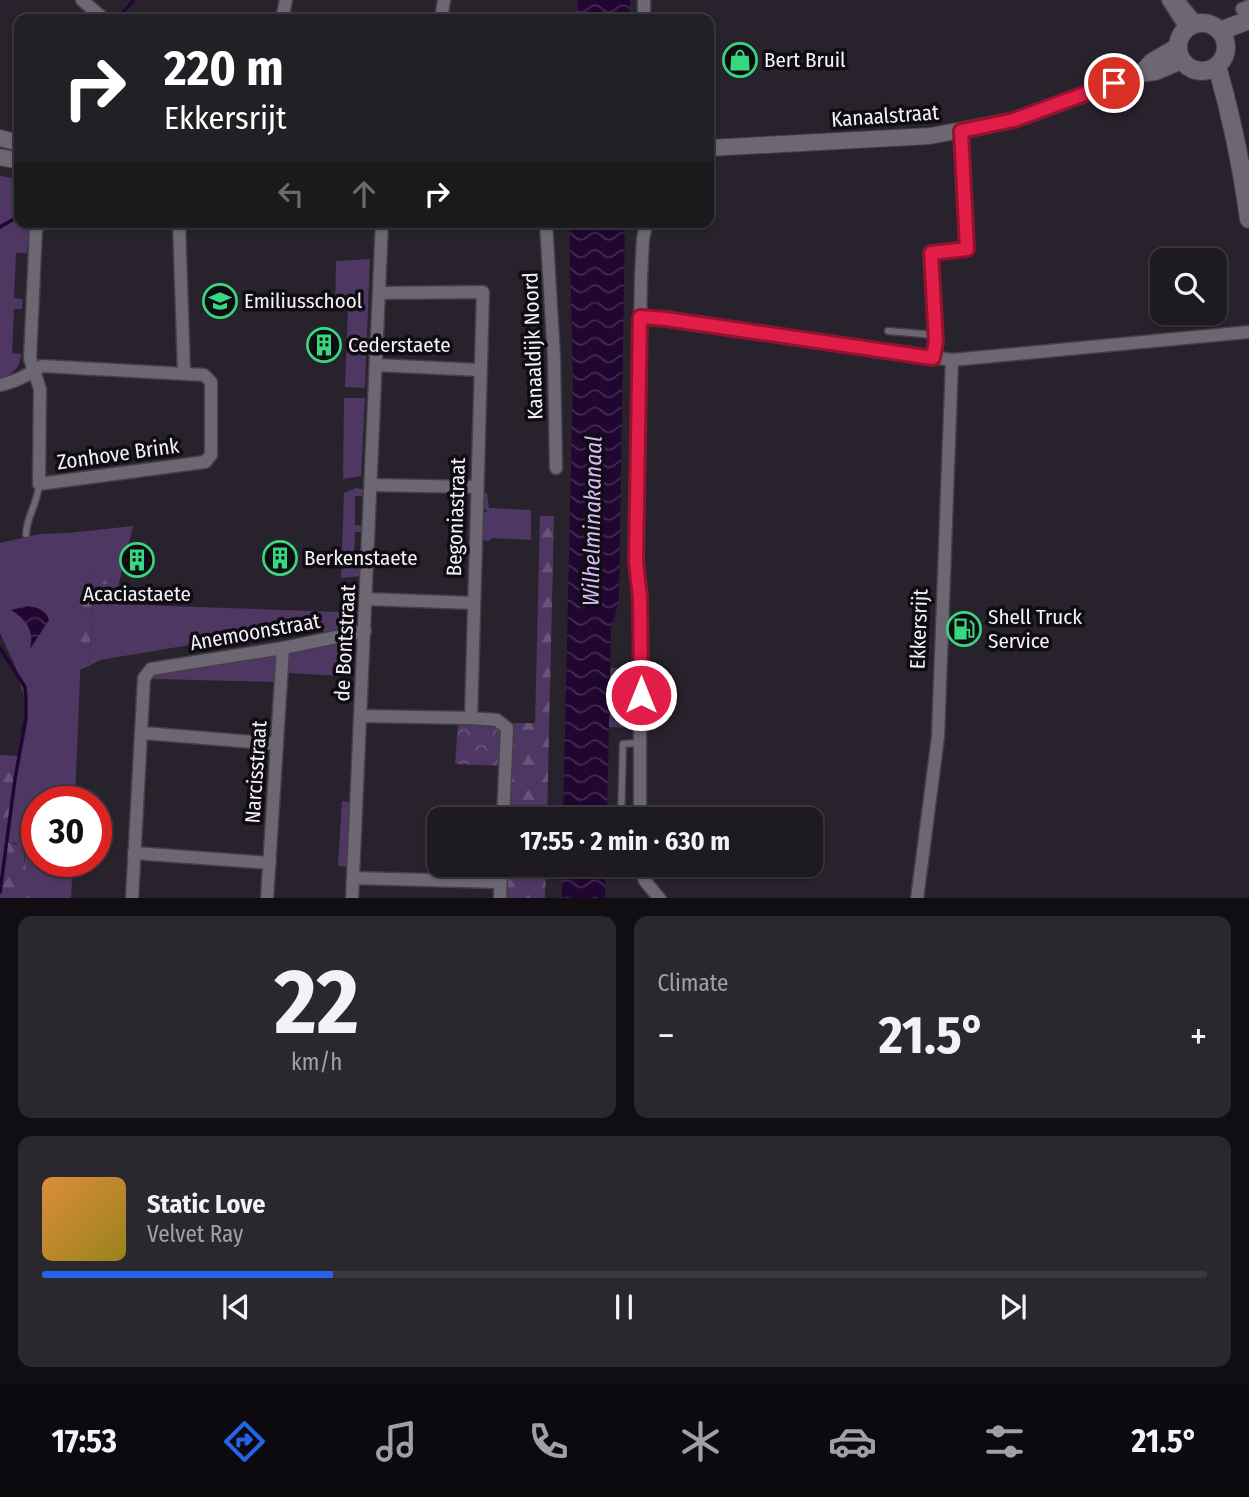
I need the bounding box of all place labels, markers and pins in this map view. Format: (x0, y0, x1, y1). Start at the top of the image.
shop icon: Bert Bruil (721, 41, 759, 79)
place label: Bert Bruil (764, 47, 846, 73)
pin (1084, 53, 1144, 113)
school or university icon: Emiliusschool (201, 282, 239, 320)
place label: Emiliusschool (244, 288, 363, 314)
building icon: Cederstaete (305, 326, 343, 364)
place label: Cederstaete (348, 332, 451, 358)
building icon: Berkenstaete (261, 539, 299, 577)
building icon: Acaciastaete (118, 541, 156, 579)
place label: Berkenstaete (304, 545, 418, 571)
place label: Acaciastaete (83, 581, 191, 607)
place label: Shell Truck Service (988, 604, 1082, 654)
fuel station icon: Shell Truck Service (945, 610, 983, 648)

